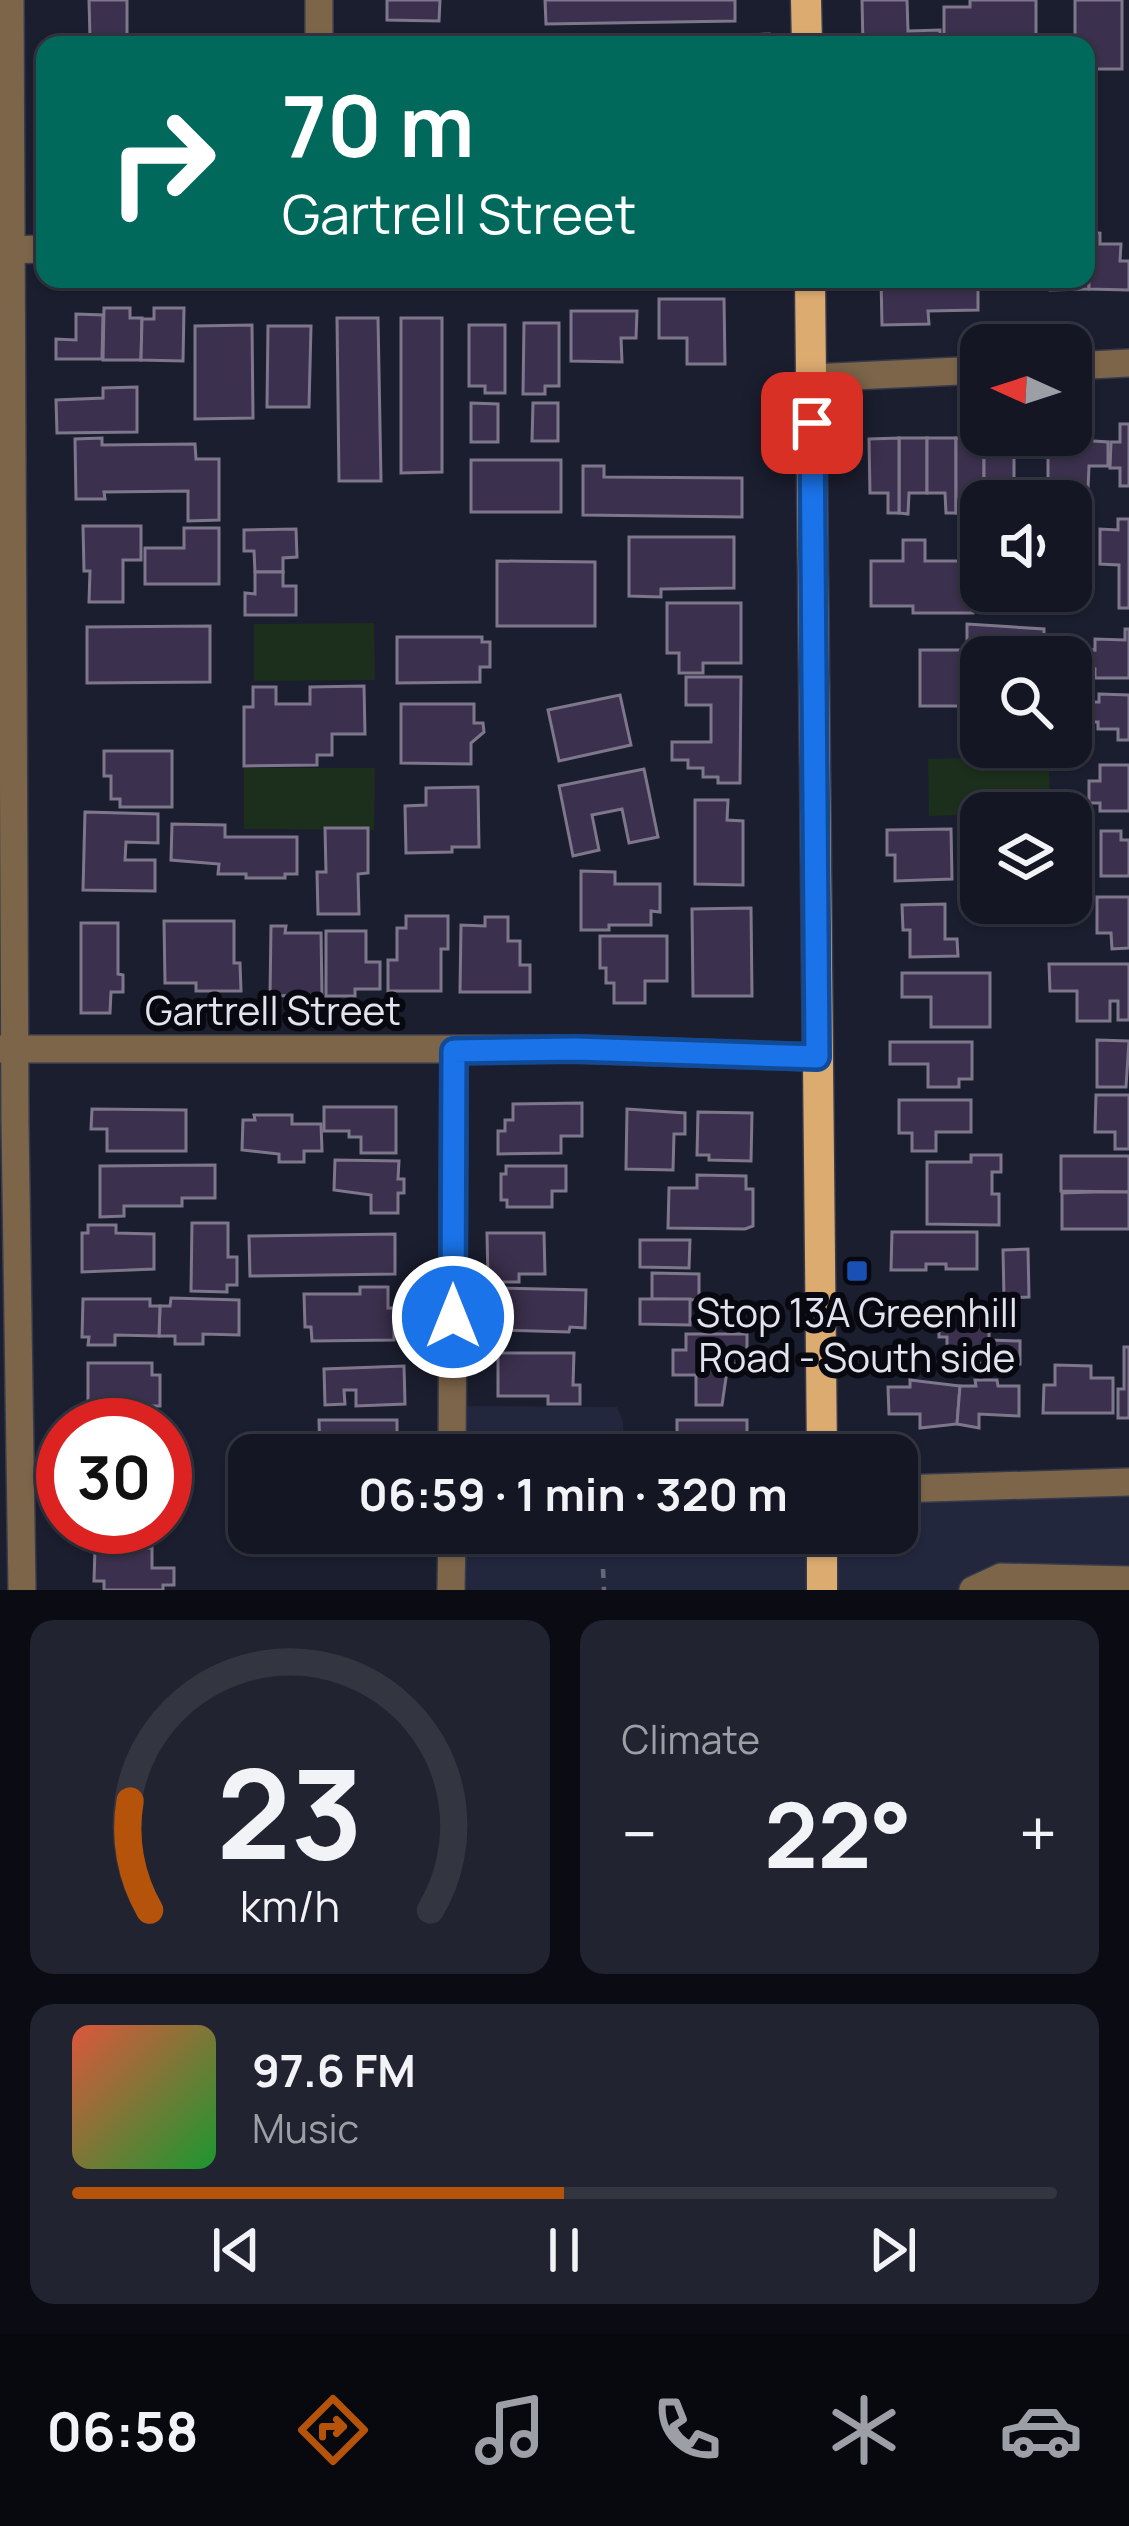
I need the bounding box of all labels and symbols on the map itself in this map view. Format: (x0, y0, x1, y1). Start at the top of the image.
north arrow (960, 324, 1092, 456)
pin (761, 372, 863, 474)
street label: Gartrell Street (145, 983, 401, 1037)
position arrow (390, 1254, 516, 1380)
marker: Stop 13A Greenhill Road - South side (844, 1258, 870, 1284)
place label: Stop 13A Greenhill Road - South side (696, 1285, 1018, 1384)
speed limit sign: 30 (36, 1398, 192, 1554)

